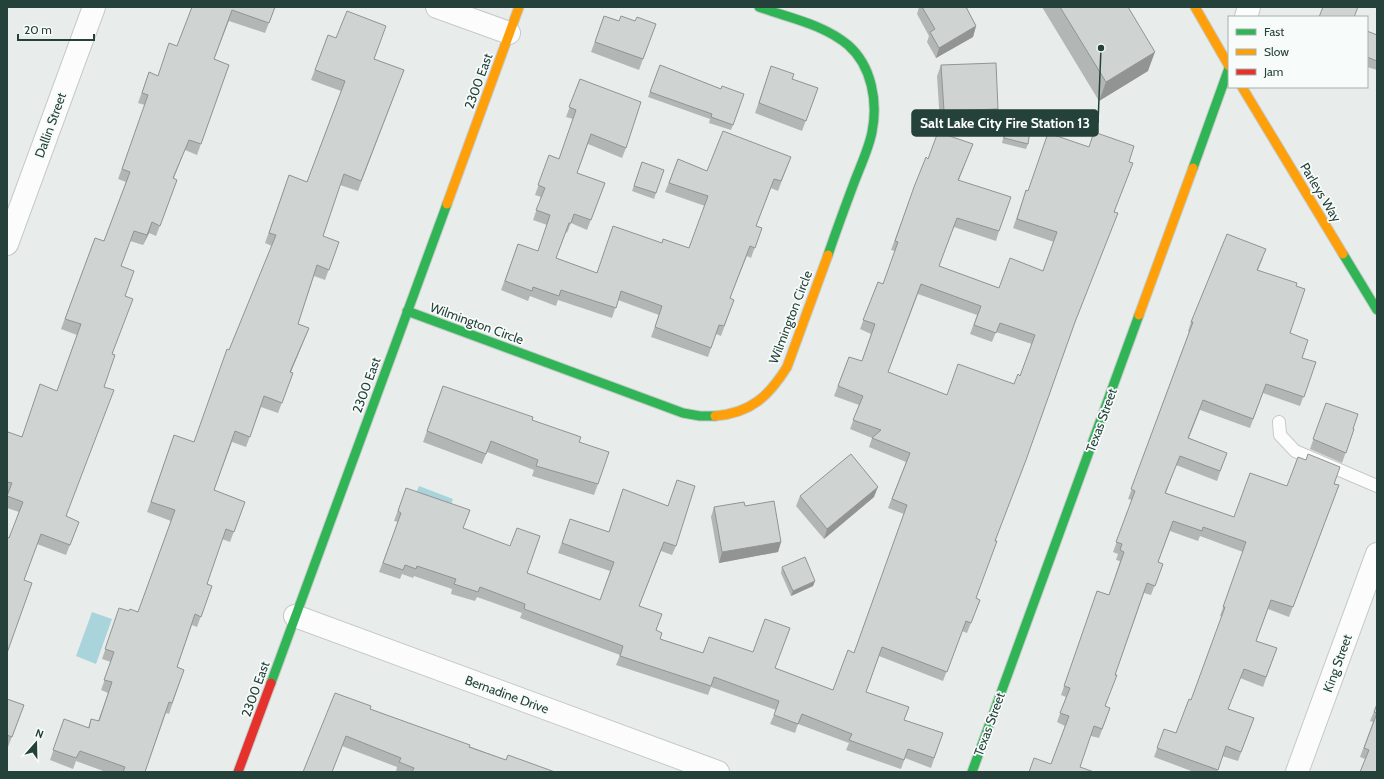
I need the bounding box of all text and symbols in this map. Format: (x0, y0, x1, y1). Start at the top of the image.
scale bar (18, 16, 94, 42)
legend (1228, 16, 1368, 88)
text: 20 m (24, 22, 52, 37)
text: Fast (1264, 24, 1284, 39)
text: Slow (1264, 44, 1289, 59)
street label: 2300 East (461, 50, 496, 111)
text: Jam (1263, 64, 1283, 79)
street label: Dallin Street (31, 90, 69, 160)
callout: Salt Lake City Fire Station 13 (912, 110, 1098, 136)
text: Salt Lake City Fire Station 13 (920, 114, 1090, 132)
street label: Parleys Way (1297, 159, 1345, 225)
street label: Wilmington Circle (765, 268, 815, 366)
street label: Wilmington Circle (428, 299, 526, 347)
street label: 2300 East (349, 354, 384, 415)
street label: Texas Street (1082, 385, 1120, 454)
street label: King Street (1319, 631, 1355, 694)
street label: 2300 East (238, 658, 273, 719)
street label: Bernadine Drive (463, 671, 551, 717)
street label: Texas Street (970, 689, 1008, 758)
north arrow (16, 723, 56, 763)
text: N (33, 726, 45, 742)

